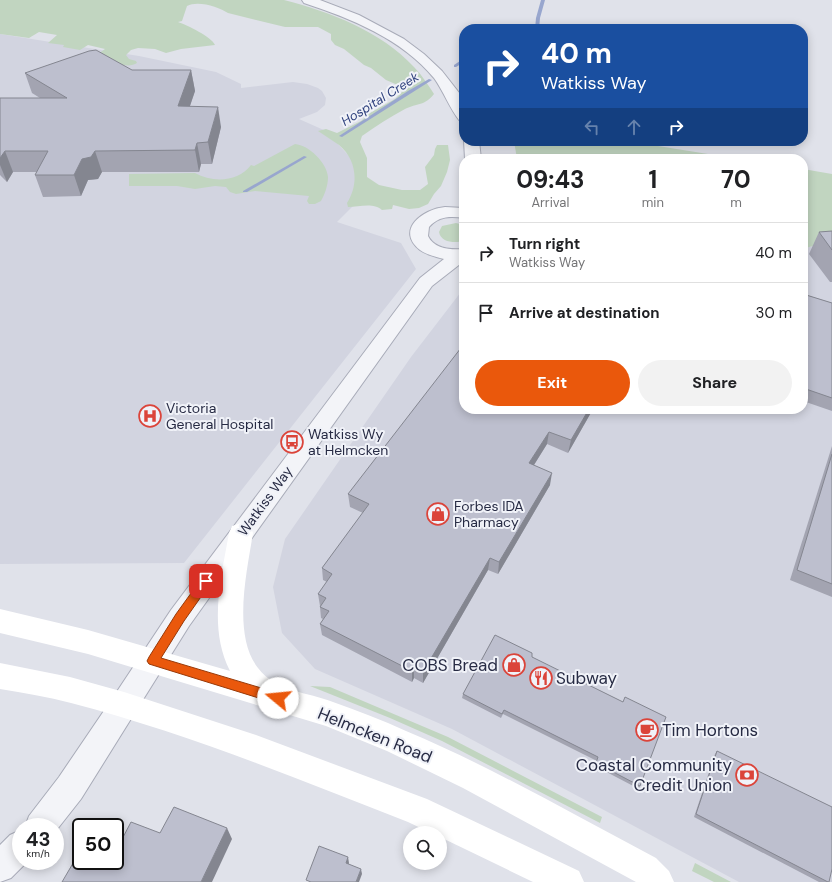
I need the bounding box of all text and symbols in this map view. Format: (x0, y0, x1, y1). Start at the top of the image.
text: 40 m (541, 35, 612, 72)
icon: right (475, 40, 527, 92)
water label: Hospital Creek (338, 68, 422, 130)
text: Watkiss Way (541, 71, 646, 95)
icon: left (581, 116, 603, 138)
icon: ahead (623, 116, 645, 138)
icon: right (665, 116, 687, 138)
text: 09:43 (516, 164, 585, 195)
text: 1 (648, 164, 657, 195)
text: 70 (721, 164, 751, 195)
text: Arrival (531, 194, 569, 211)
text: min (642, 194, 664, 211)
text: m (730, 194, 742, 211)
text: Turn right (509, 234, 580, 254)
icon: right (475, 242, 497, 264)
text: 40 m (755, 243, 792, 263)
text: Watkiss Way (509, 254, 585, 271)
icon: arrive (475, 302, 497, 324)
text: Arrive at destination (509, 303, 660, 323)
text: 30 m (756, 303, 792, 323)
button: Exit (475, 360, 630, 406)
button: Share (638, 360, 792, 406)
place label: Victoria General Hospital (166, 399, 273, 433)
hospital icon: Victoria General Hospital (137, 403, 163, 429)
place label: Watkiss Wy at Helmcken (308, 425, 388, 459)
bus stop icon: Watkiss Wy at Helmcken (279, 429, 305, 455)
street label: Watkiss Way (234, 462, 297, 539)
place label: Forbes IDA Pharmacy (454, 497, 524, 531)
shop icon: Forbes IDA Pharmacy (425, 501, 451, 527)
pin (189, 564, 223, 598)
icon: arrive (195, 570, 217, 592)
shop icon: COBS Bread (501, 652, 527, 678)
place label: COBS Bread (402, 654, 498, 676)
restaurant icon: Subway (528, 665, 554, 691)
place label: Subway (556, 667, 618, 689)
position arrow (257, 677, 299, 719)
street label: Helmcken Road (315, 702, 435, 768)
cafe icon: Tim Hortons (634, 717, 660, 743)
place label: Tim Hortons (662, 719, 758, 741)
place label: Coastal Community Credit Union (576, 754, 733, 796)
bank icon: Coastal Community Credit Union (734, 762, 760, 788)
speed limit sign: 50 (72, 818, 124, 870)
text: 43 (25, 826, 51, 852)
map controls (403, 826, 447, 870)
button: search (403, 826, 447, 870)
text: km/h (26, 847, 50, 860)

